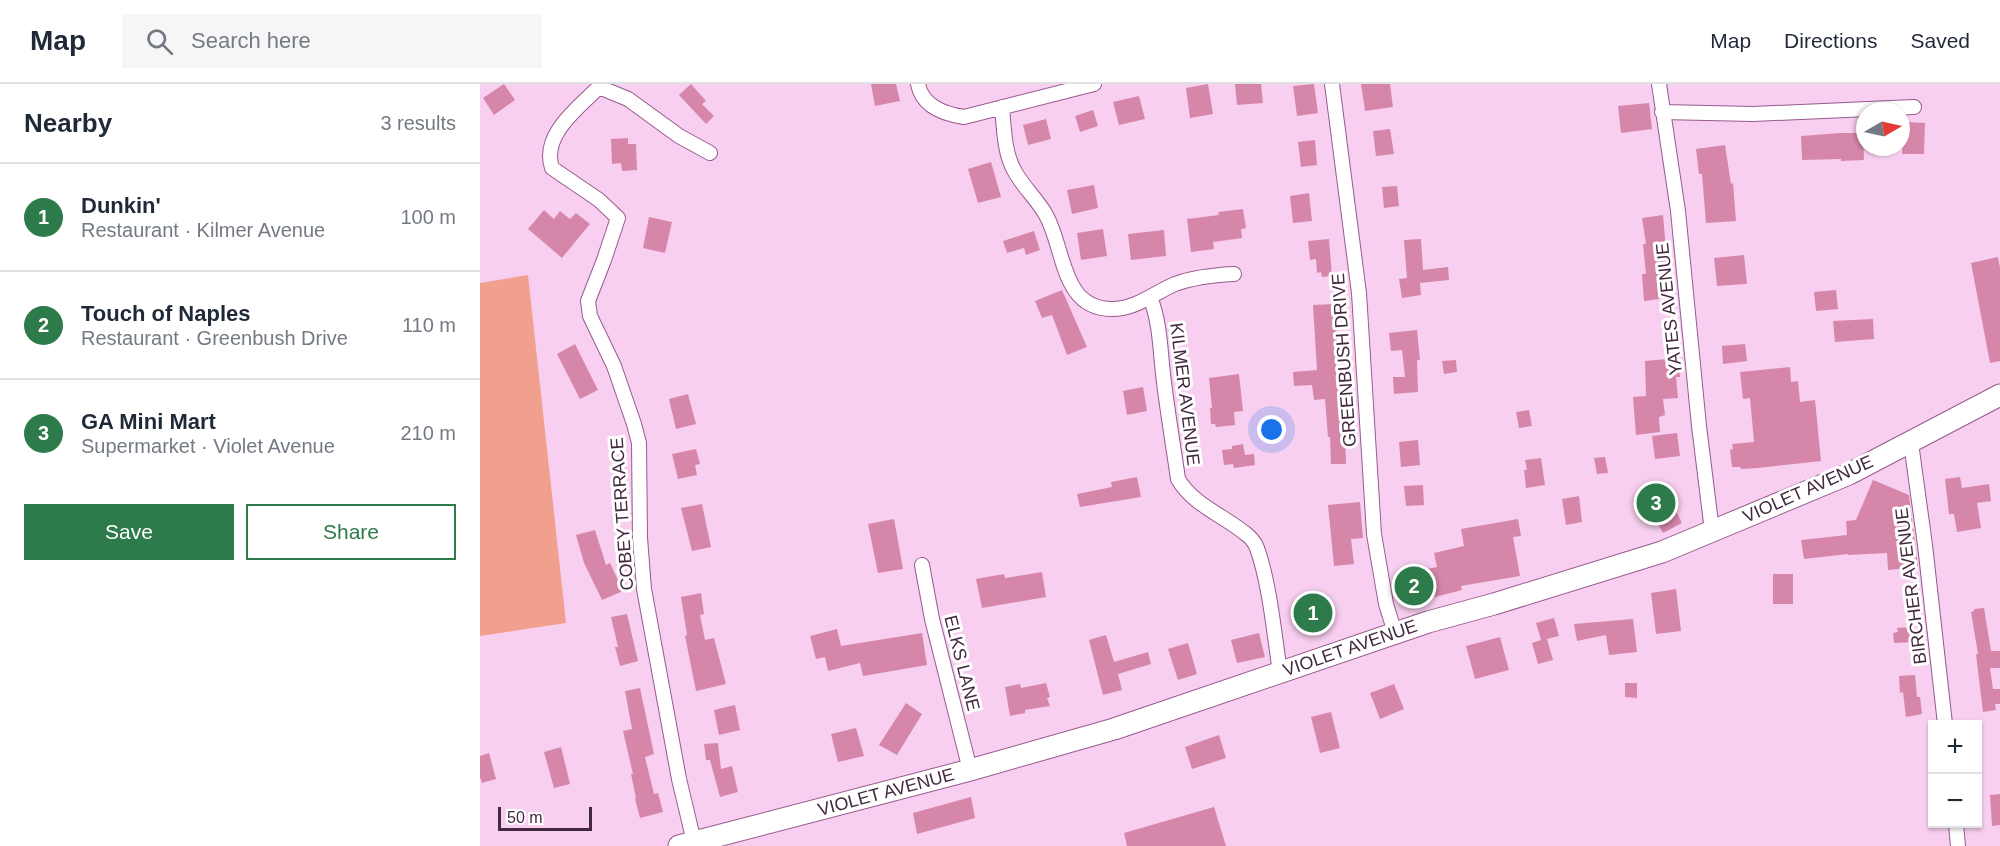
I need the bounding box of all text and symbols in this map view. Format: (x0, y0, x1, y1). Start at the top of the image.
search box (122, 14, 542, 68)
text: Map (30, 25, 86, 56)
icon: search (143, 25, 176, 58)
text: Search here (191, 28, 311, 53)
text: Map (1710, 29, 1751, 52)
text: Directions (1784, 29, 1877, 52)
text: Saved (1910, 29, 1970, 52)
north arrow (1856, 102, 1910, 156)
text: Nearby (24, 108, 112, 138)
text: 3 results (380, 112, 456, 134)
text: Dunkin' (81, 193, 161, 218)
text: 1 (38, 206, 49, 228)
text: 100 m (400, 206, 456, 228)
text: Restaurant · Kilmer Avenue (81, 219, 325, 241)
street label: YATES AVENUE (1652, 242, 1686, 376)
street label: GREENBUSH DRIVE (1328, 272, 1360, 448)
text: Touch of Naples (81, 301, 251, 326)
text: 2 (38, 314, 49, 336)
text: 110 m (402, 314, 456, 336)
street label: KILMER AVENUE (1166, 321, 1204, 467)
text: Restaurant · Greenbush Drive (81, 327, 348, 349)
text: GA Mini Mart (81, 409, 216, 434)
your location (1257, 415, 1286, 444)
text: 3 (38, 422, 49, 444)
text: 210 m (400, 422, 456, 444)
text: Supermarket · Violet Avenue (81, 435, 335, 457)
street label: COBEY TERRACE (607, 437, 637, 591)
street label: VIOLET AVENUE (1740, 451, 1876, 527)
pin: 3 (1636, 480, 1676, 526)
button: Save (24, 504, 234, 560)
button: Share (246, 504, 456, 560)
street label: BIRCHER AVENUE (1891, 507, 1931, 665)
pin: 2 (1394, 564, 1434, 608)
pin: 1 (1294, 590, 1332, 636)
street label: ELKS LANE (940, 613, 984, 713)
street label: VIOLET AVENUE (1280, 616, 1420, 680)
map controls (1928, 720, 1982, 828)
button: + (1928, 720, 1982, 774)
street label: VIOLET AVENUE (816, 764, 956, 820)
button: − (1928, 774, 1982, 828)
scale bar (498, 804, 592, 832)
text: 50 m (507, 809, 543, 826)

